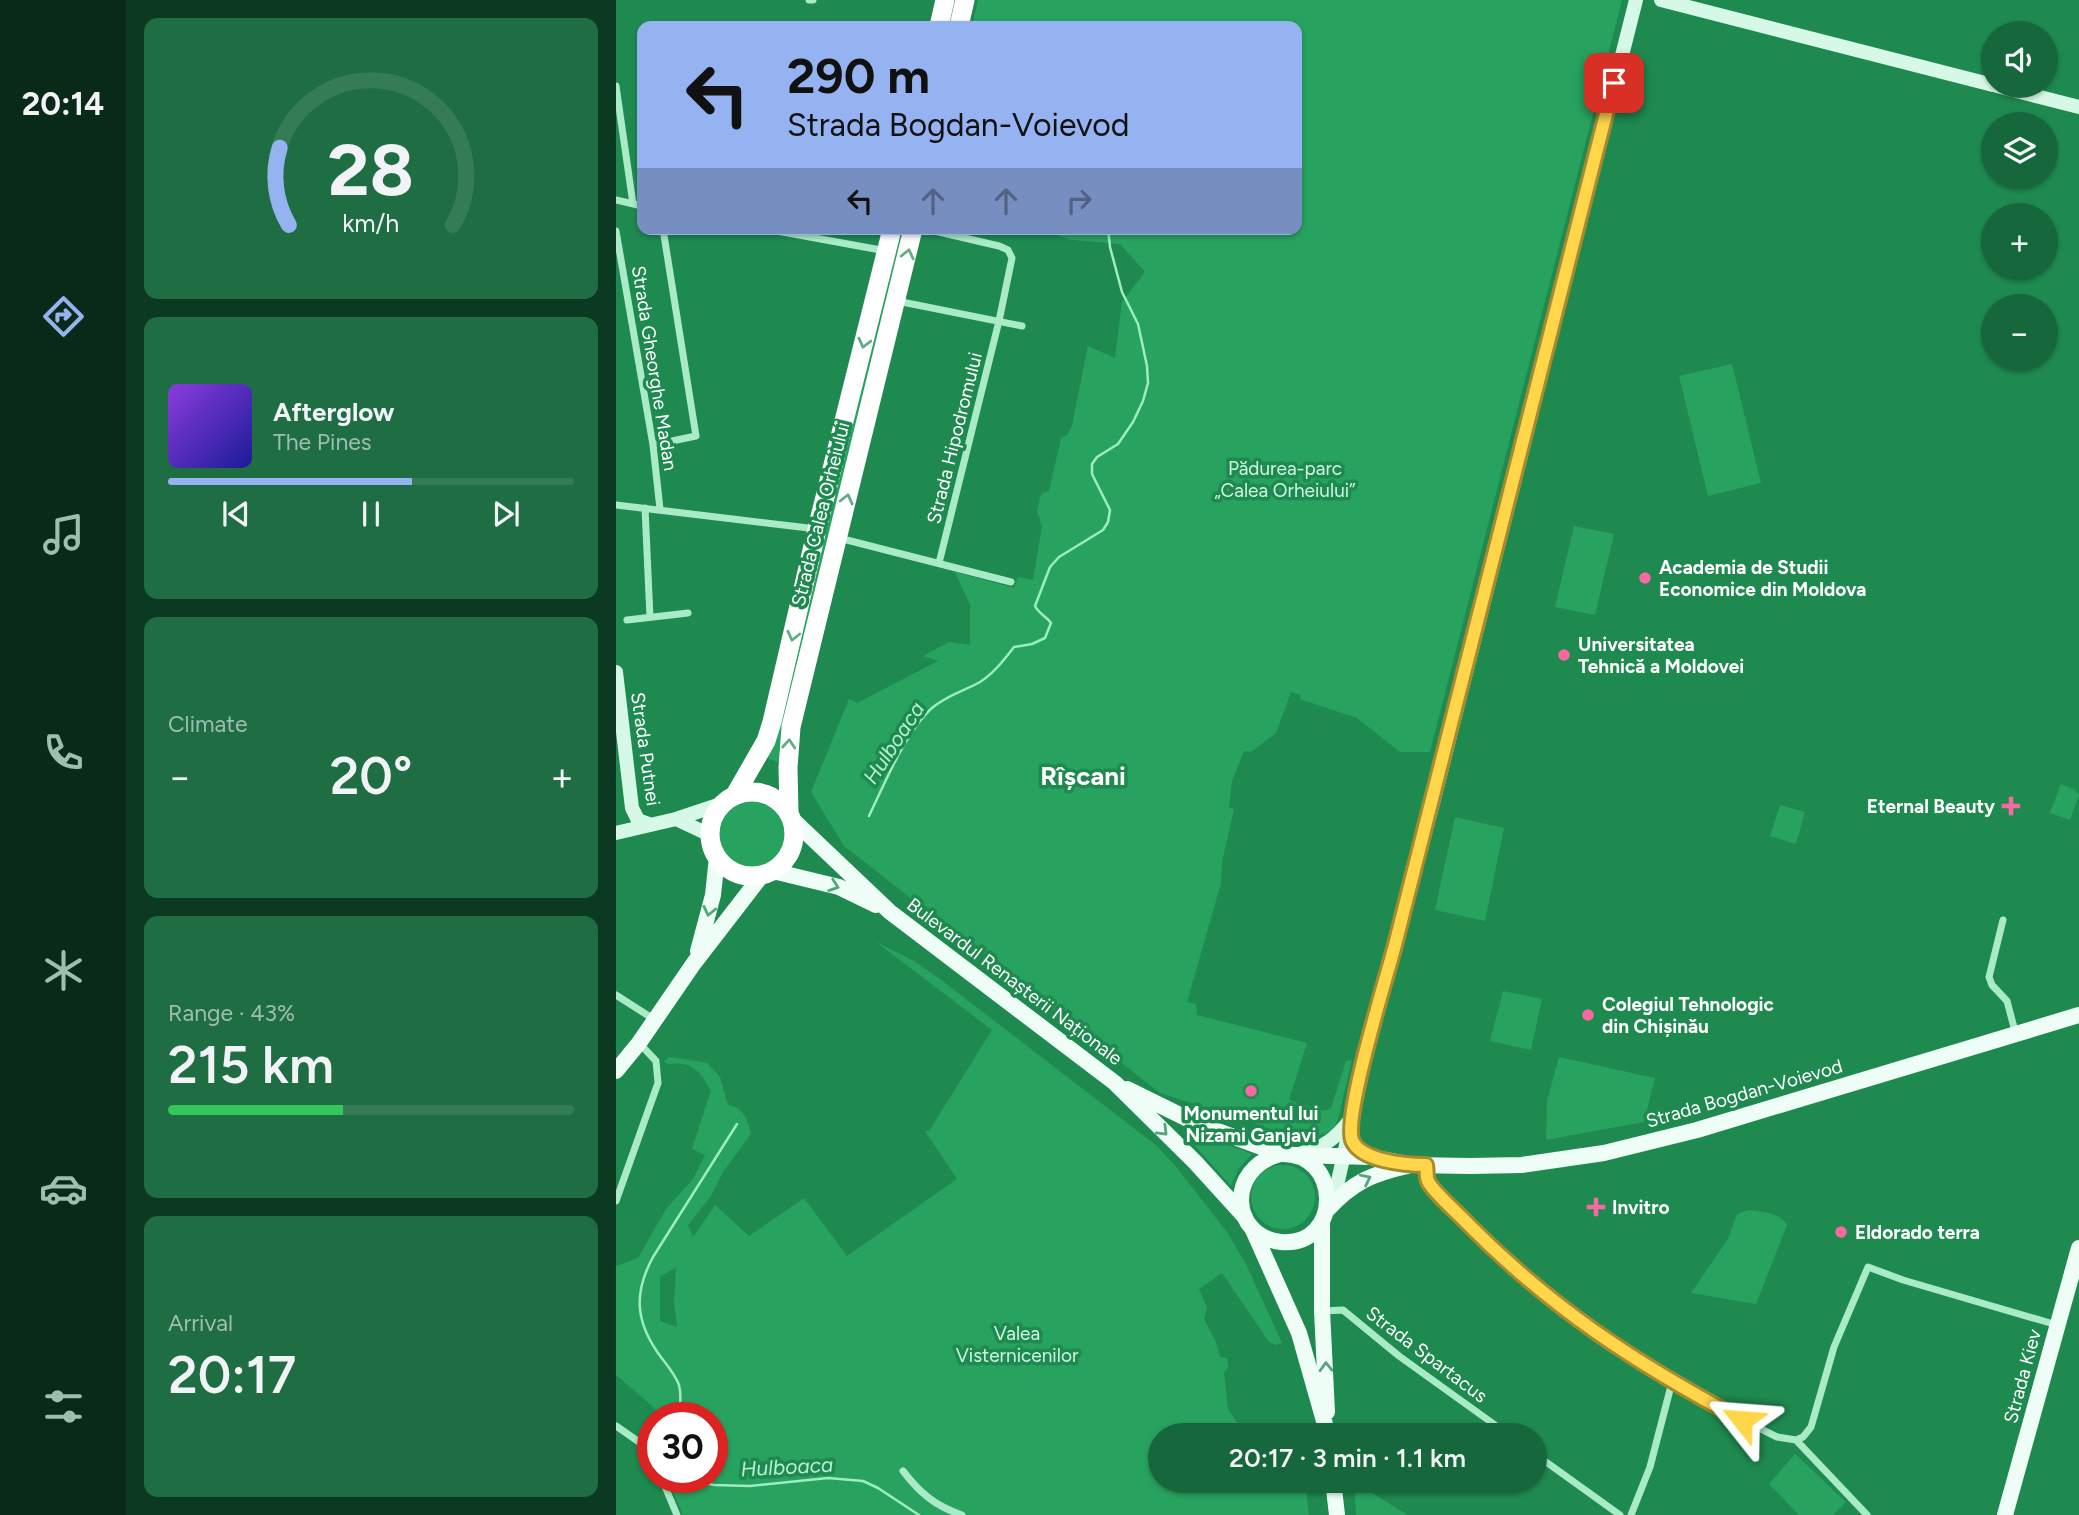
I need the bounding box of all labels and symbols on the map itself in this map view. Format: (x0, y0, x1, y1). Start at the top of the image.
pin (1584, 53, 1644, 113)
one-way arrow (899, 248, 914, 260)
street label: Strada Gheorghe Madan (627, 264, 682, 472)
one-way arrow (858, 337, 872, 349)
street label: Strada Hipodromului (922, 350, 987, 526)
street label: Strada Calea Orheiului (786, 420, 855, 609)
park label: Pădurea-parc „Calea Orheiului” (1215, 457, 1355, 502)
one-way arrow (839, 493, 854, 505)
place label: Academia de Studii Economice din Moldova (1659, 556, 1866, 601)
marker: Academia de Studii Economice din Moldova (1637, 570, 1653, 586)
one-way arrow (787, 629, 801, 641)
place label: Universitatea Tehnică a Moldovei (1578, 633, 1744, 678)
marker: Universitatea Tehnică a Moldovei (1556, 647, 1572, 663)
street label: Strada Putnei (626, 691, 665, 807)
water label: Hulboaca (858, 697, 929, 788)
one-way arrow (781, 738, 796, 749)
district label: Rîșcani (1040, 760, 1126, 792)
place label: Eternal Beauty (1867, 795, 1995, 818)
marker: Eternal Beauty (2001, 796, 2021, 816)
one-way arrow (827, 878, 839, 892)
street label: Bulevardul Renașterii Naționale (902, 893, 1127, 1070)
one-way arrow (703, 905, 717, 917)
place label: Colegiul Tehnologic din Chișinău (1602, 993, 1774, 1038)
marker: Colegiul Tehnologic din Chișinău (1580, 1007, 1596, 1023)
street label: Strada Bogdan-Voievod (1643, 1054, 1845, 1133)
marker: Monumentul lui Nizami Ganjavi (1243, 1083, 1259, 1099)
place label: Monumentul lui Nizami Ganjavi (1184, 1102, 1318, 1147)
one-way arrow (1155, 1123, 1168, 1136)
one-way arrow (1359, 1173, 1371, 1187)
place label: Invitro (1612, 1196, 1669, 1219)
marker: Invitro (1586, 1197, 1606, 1217)
place label: Eldorado terra (1855, 1221, 1980, 1244)
marker: Eldorado terra (1833, 1224, 1849, 1240)
street label: Strada Spartacus (1361, 1301, 1492, 1408)
park label: Valea Visternicenilor (956, 1322, 1079, 1367)
street label: Strada Kiev (1999, 1326, 2046, 1426)
one-way arrow (1318, 1361, 1333, 1372)
position arrow (1705, 1383, 1779, 1457)
speed limit sign: 30 (637, 1402, 728, 1493)
water label: Hulboaca (740, 1452, 834, 1481)

